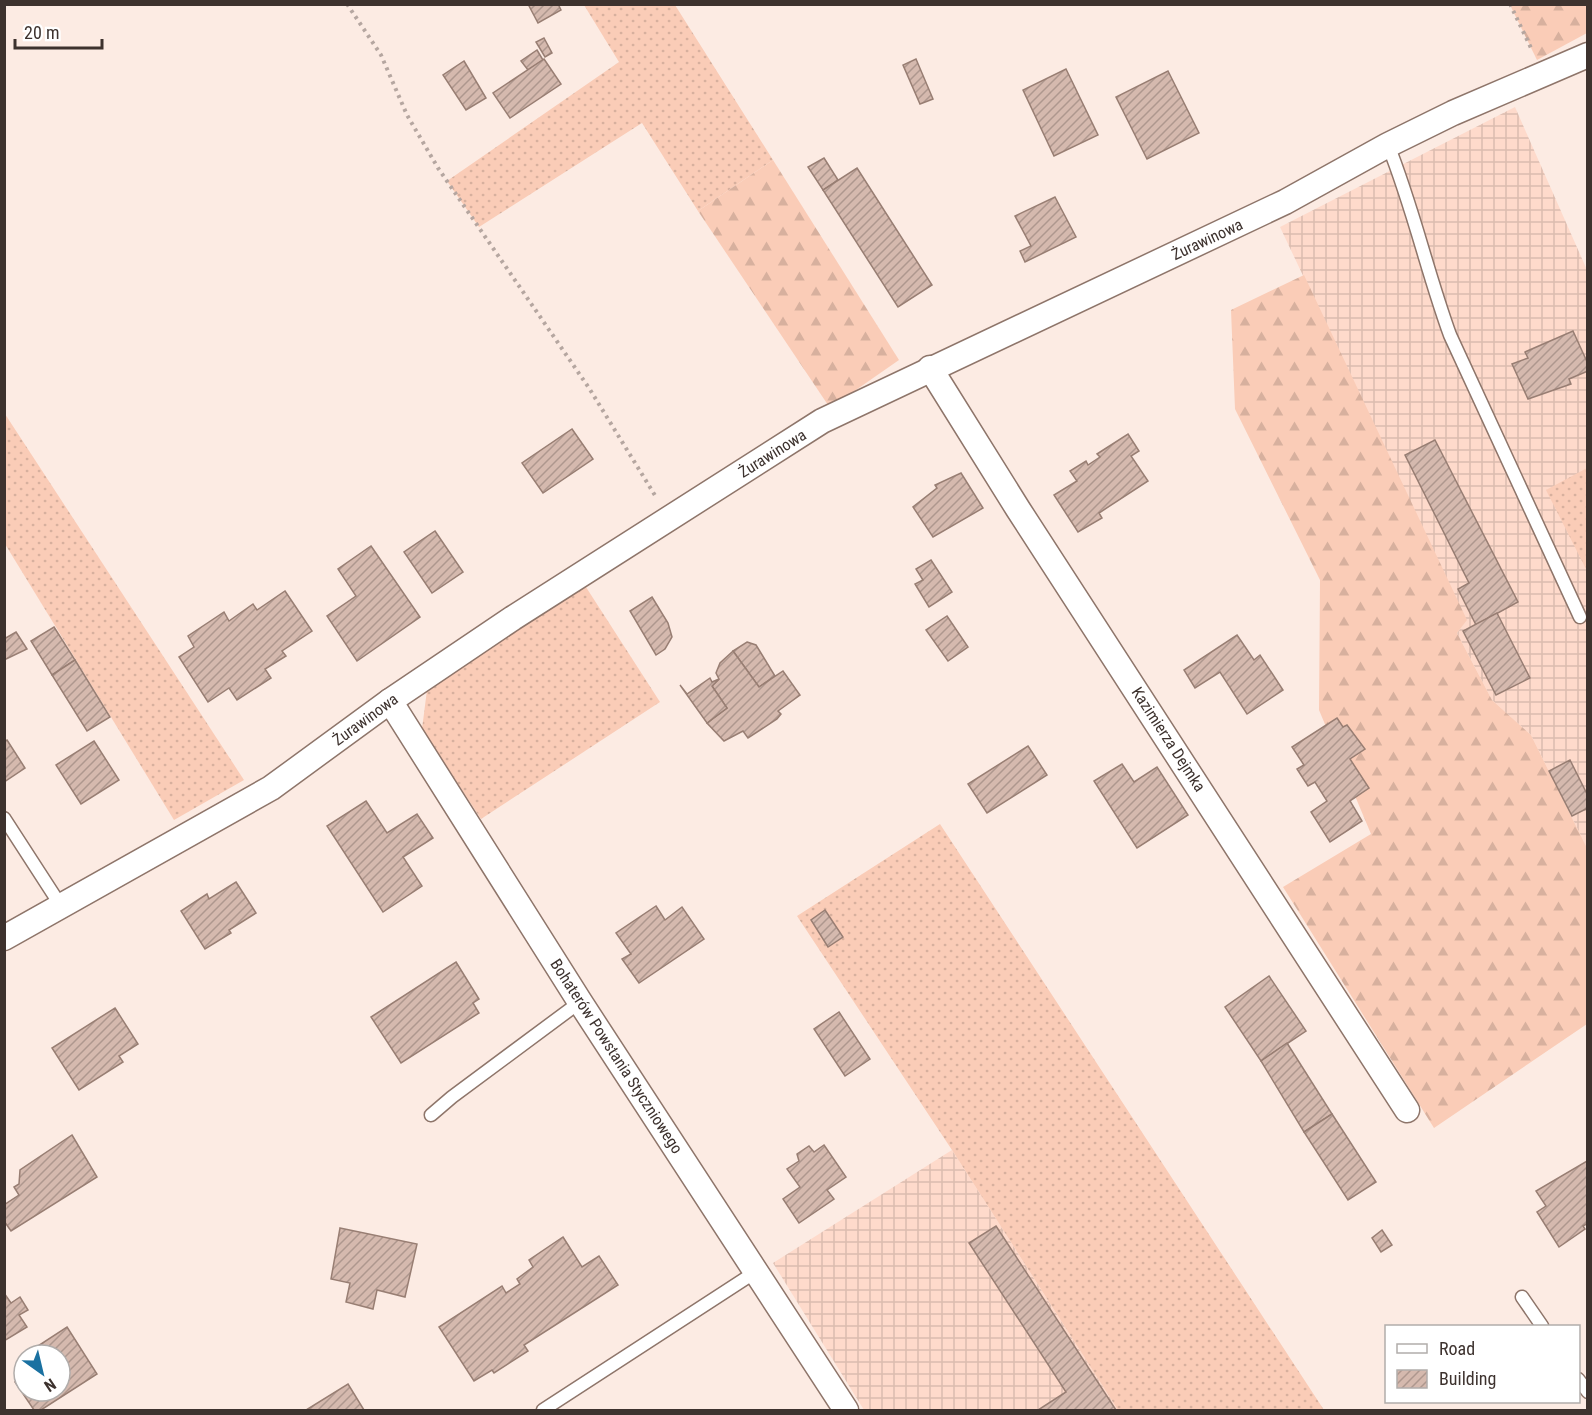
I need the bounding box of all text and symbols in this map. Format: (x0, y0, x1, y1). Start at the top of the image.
scale bar (15, 12, 102, 50)
text: 20 m (24, 22, 59, 43)
street label: Żurawinowa (1169, 215, 1246, 264)
street label: Żurawinowa (735, 425, 810, 482)
street label: Kazimierza Dejmka (1128, 683, 1209, 795)
street label: Żurawinowa (329, 689, 402, 749)
street label: Bohaterów Powstania Styczniowego (546, 955, 687, 1157)
legend (1385, 1325, 1580, 1403)
text: Road (1439, 1338, 1475, 1359)
north arrow (12, 1343, 72, 1403)
text: Building (1439, 1368, 1496, 1389)
text: N (41, 1374, 59, 1396)

